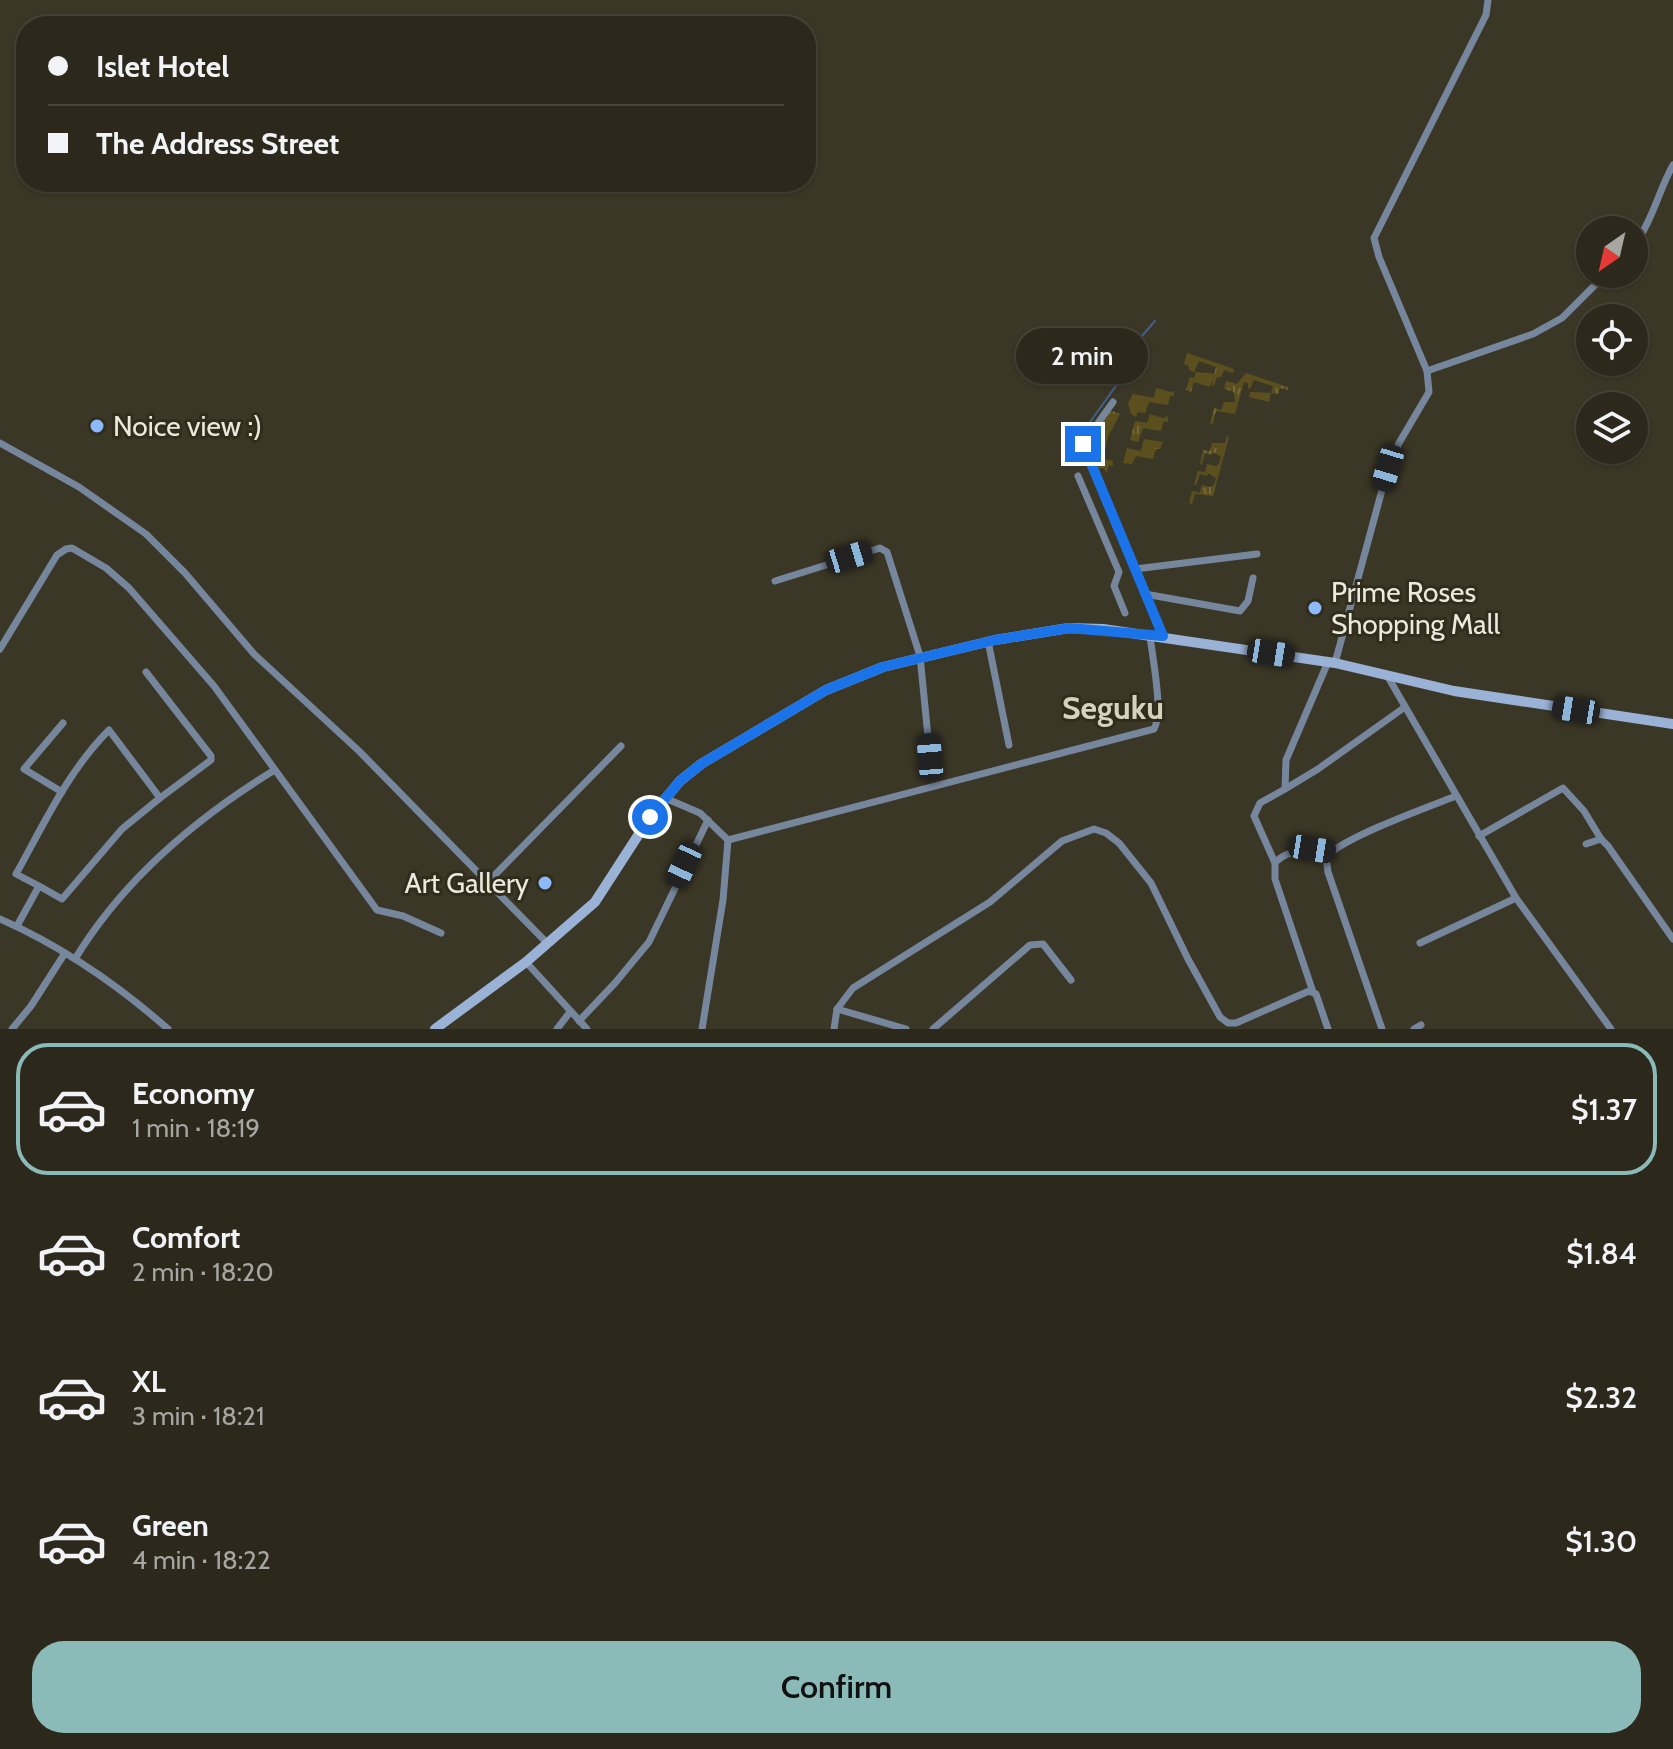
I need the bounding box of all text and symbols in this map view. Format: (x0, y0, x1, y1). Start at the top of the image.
text: Islet Hotel (96, 48, 229, 85)
text: The Address Street (96, 125, 339, 162)
north arrow (1576, 216, 1648, 288)
map controls (1576, 216, 1648, 464)
button: locate (1576, 304, 1648, 376)
callout: 2 min (1017, 328, 1149, 384)
text: 2 min (1051, 340, 1113, 372)
button: layers (1576, 392, 1648, 464)
place label: Noice view :) (113, 409, 262, 443)
marker: Noice view :) (88, 417, 106, 435)
route end (1065, 426, 1101, 462)
car (1370, 442, 1406, 494)
car (823, 539, 875, 575)
place label: Prime Roses Shopping Mall (1331, 575, 1500, 641)
marker: Prime Roses Shopping Mall (1306, 599, 1324, 617)
car (1245, 637, 1297, 669)
district label: Seguku (1062, 688, 1164, 727)
car (1550, 694, 1602, 726)
car (916, 732, 944, 782)
route start (632, 799, 668, 835)
car (1286, 833, 1338, 865)
car (663, 838, 705, 892)
place label: Art Gallery (405, 866, 529, 900)
marker: Art Gallery (536, 874, 554, 892)
icon: car (36, 1073, 108, 1145)
text: Economy (132, 1075, 255, 1112)
text: $1.37 (1571, 1091, 1637, 1128)
text: 1 min · 18:19 (132, 1112, 260, 1144)
icon: car (36, 1217, 108, 1289)
text: Comfort (132, 1219, 240, 1256)
text: $1.84 (1566, 1235, 1637, 1272)
text: 2 min · 18:20 (132, 1256, 274, 1288)
icon: car (36, 1361, 108, 1433)
text: XL (132, 1363, 166, 1400)
text: $2.32 (1565, 1379, 1637, 1416)
text: 3 min · 18:21 (132, 1400, 264, 1432)
icon: car (36, 1505, 108, 1577)
text: Green (132, 1507, 209, 1544)
text: $1.30 (1565, 1523, 1637, 1560)
text: 4 min · 18:22 (132, 1544, 271, 1576)
button: Confirm (32, 1641, 1641, 1733)

